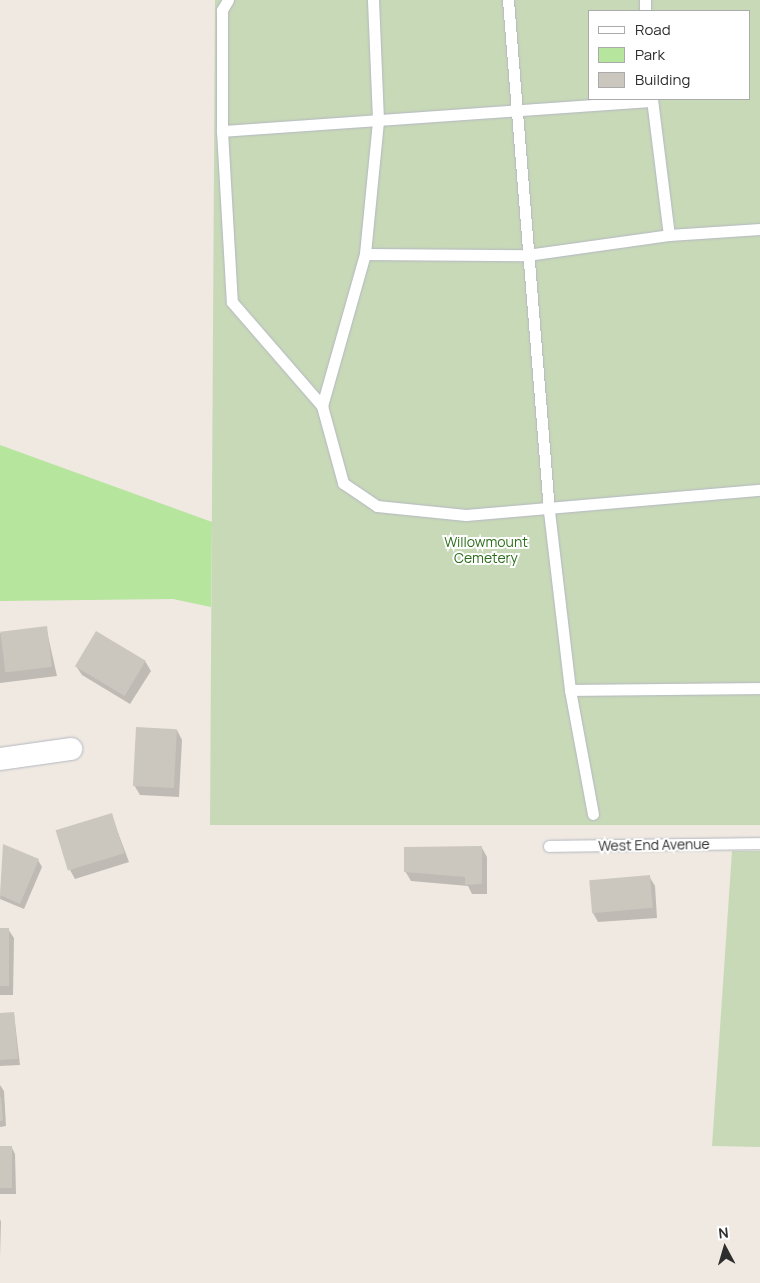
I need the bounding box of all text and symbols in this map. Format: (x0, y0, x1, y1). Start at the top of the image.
legend (588, 10, 750, 100)
text: Road (635, 19, 671, 40)
text: Park (635, 44, 665, 65)
text: Building (635, 69, 690, 90)
park label: Willowmount Cemetery (444, 534, 528, 566)
street label: West End Avenue (598, 836, 710, 854)
north arrow (700, 1223, 750, 1273)
text: N (717, 1223, 729, 1243)

